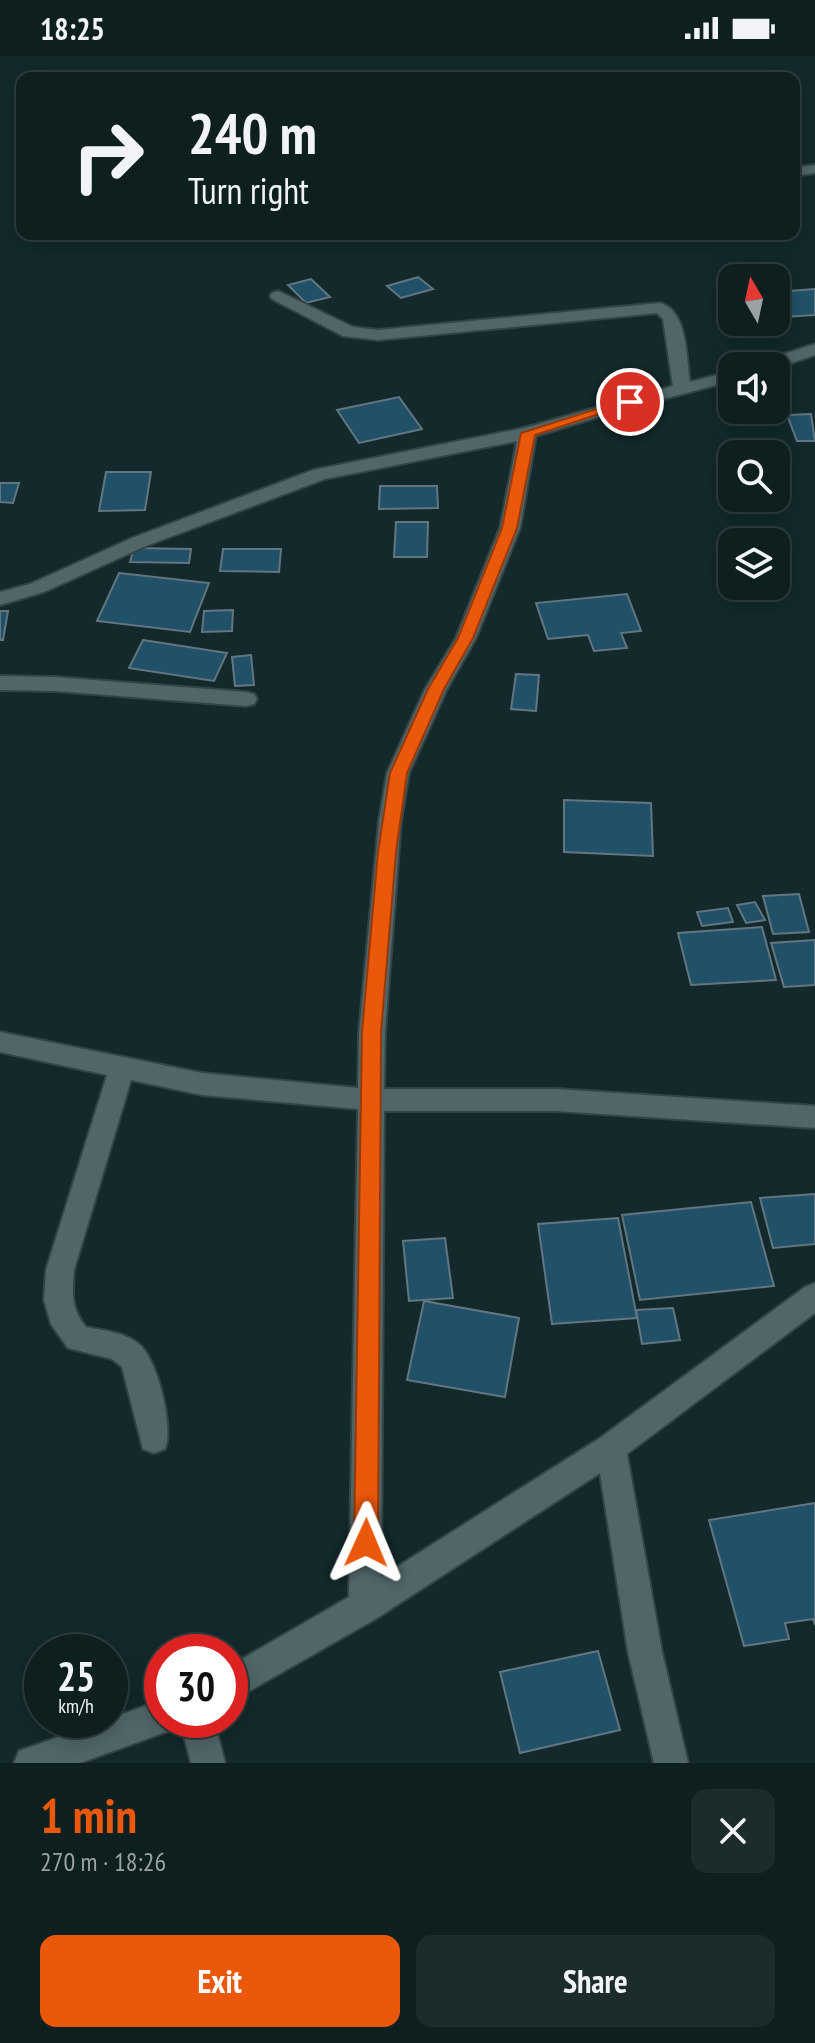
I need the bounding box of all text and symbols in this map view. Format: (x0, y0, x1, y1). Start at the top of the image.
text: 18:25 (40, 9, 105, 48)
text: 240 m (188, 97, 317, 169)
icon: right (56, 104, 160, 208)
text: Turn right (188, 167, 309, 214)
north arrow (718, 264, 790, 336)
map controls (718, 264, 790, 600)
button: sound (718, 352, 790, 424)
pin (596, 368, 664, 436)
icon: arrive (608, 380, 652, 424)
button: search (718, 440, 790, 512)
button: layers (718, 528, 790, 600)
position arrow (324, 1501, 408, 1585)
speed limit sign: 30 (144, 1634, 248, 1738)
text: 25 (57, 1650, 95, 1702)
text: km/h (58, 1693, 94, 1719)
text: 1 min (40, 1784, 137, 1846)
button: close (691, 1789, 775, 1873)
text: 270 m · 18:26 (40, 1845, 166, 1878)
button: Exit (40, 1935, 400, 2027)
button: Share (416, 1935, 775, 2027)

